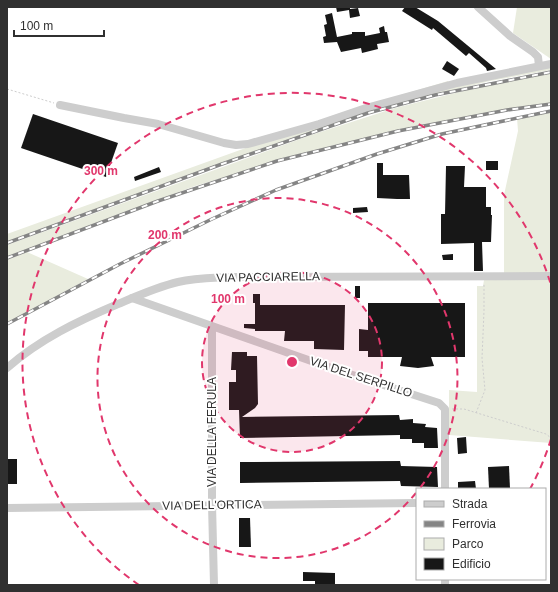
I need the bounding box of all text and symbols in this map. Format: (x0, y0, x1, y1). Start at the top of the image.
scale bar (14, 12, 104, 38)
text: 100 m (20, 19, 53, 33)
text: 300 m (84, 164, 118, 178)
text: 200 m (148, 228, 182, 242)
street label: VIA PACCIARELLA (216, 269, 320, 285)
text: 100 m (211, 292, 245, 306)
street label: VIA DEL SERPILLO (308, 354, 414, 400)
centre of rings (285, 355, 299, 369)
street label: VIA DELLA FERULA (205, 377, 219, 487)
legend (416, 488, 546, 580)
street label: VIA DELL'ORTICA (162, 497, 262, 513)
text: Strada (452, 497, 488, 511)
text: Ferrovia (452, 517, 496, 531)
text: Parco (452, 537, 484, 551)
text: Edificio (452, 557, 491, 571)

